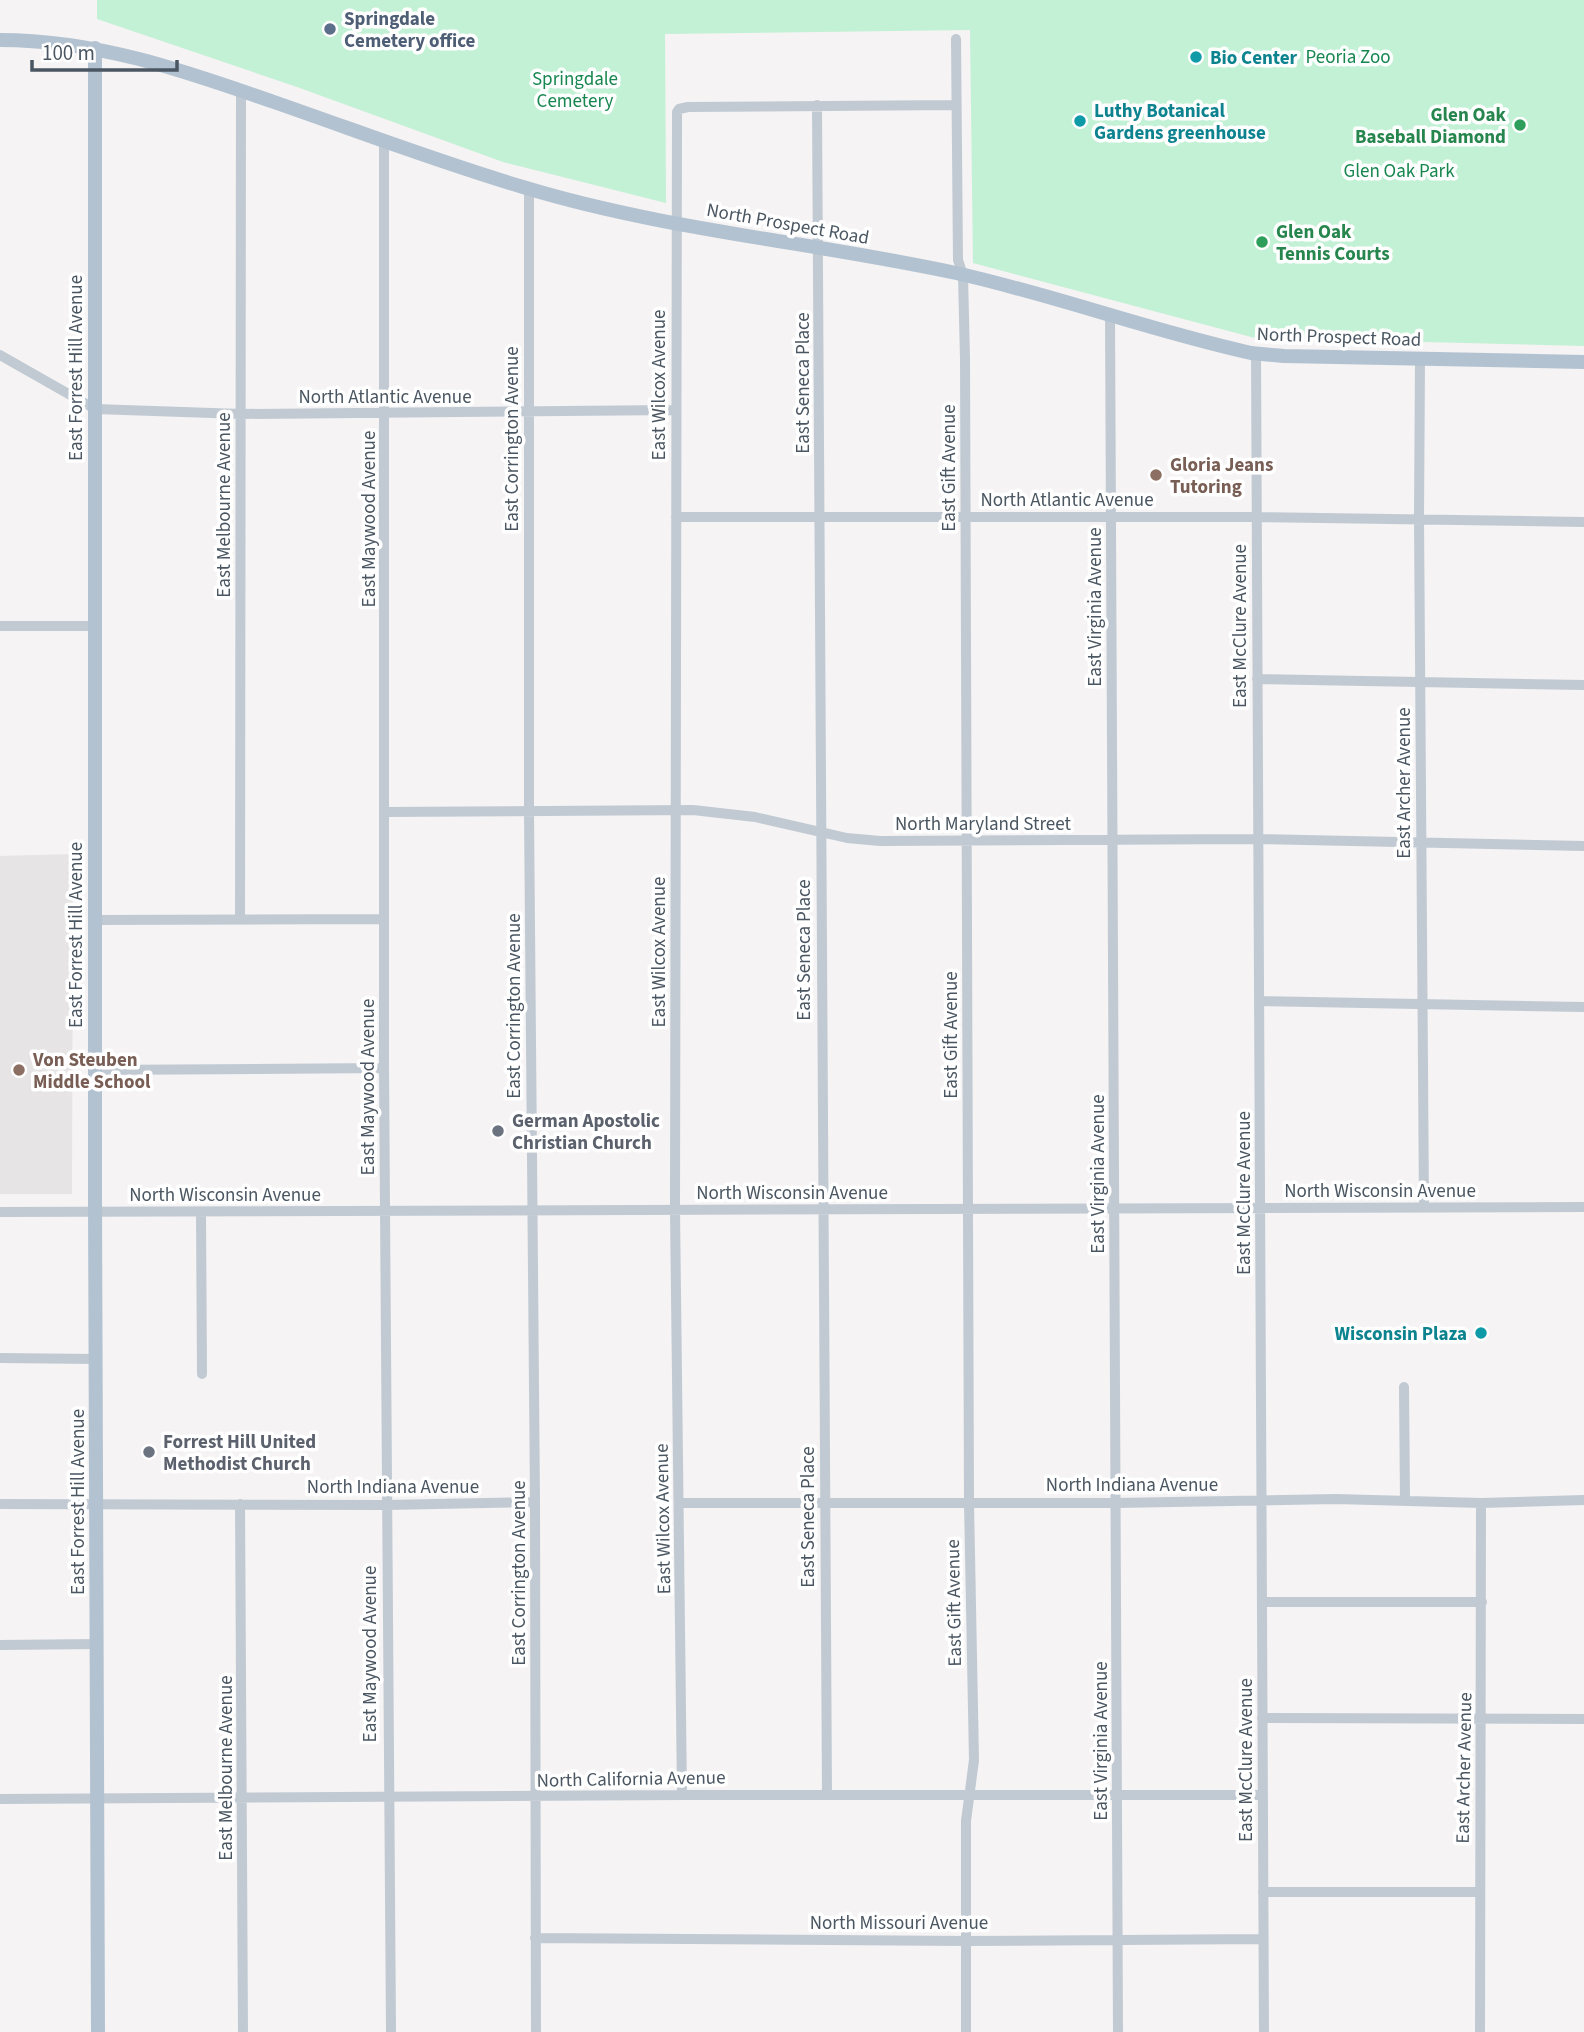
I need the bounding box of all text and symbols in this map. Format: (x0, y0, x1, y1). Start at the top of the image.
place label: Springdale Cemetery office (344, 6, 476, 55)
marker: Springdale Cemetery office (322, 21, 338, 37)
scale bar (32, 28, 177, 72)
text: 100 m (42, 38, 95, 68)
park label: Peoria Zoo (1305, 44, 1391, 71)
place label: Bio Center (1210, 45, 1298, 72)
marker: Bio Center (1188, 49, 1204, 65)
park label: Springdale Cemetery (532, 66, 618, 115)
place label: Luthy Botanical Gardens greenhouse (1094, 98, 1266, 147)
place label: Glen Oak Baseball Diamond (1355, 102, 1507, 151)
marker: Luthy Botanical Gardens greenhouse (1072, 113, 1088, 129)
marker: Glen Oak Baseball Diamond (1512, 117, 1528, 133)
park label: Glen Oak Park (1343, 158, 1455, 185)
street label: North Prospect Road (704, 197, 871, 252)
place label: Glen Oak Tennis Courts (1276, 219, 1390, 268)
marker: Glen Oak Tennis Courts (1254, 234, 1270, 250)
street label: East Forrest Hill Avenue (63, 275, 90, 461)
street label: East Wilcox Avenue (646, 310, 673, 460)
street label: East Seneca Place (790, 312, 817, 454)
street label: North Prospect Road (1256, 321, 1422, 354)
street label: East Corrington Avenue (499, 346, 526, 532)
street label: North Atlantic Avenue (298, 384, 472, 411)
street label: East Gift Avenue (936, 404, 963, 532)
street label: East Melbourne Avenue (211, 412, 238, 598)
street label: East Maywood Avenue (356, 431, 383, 607)
place label: Gloria Jeans Tutoring (1170, 452, 1273, 501)
marker: Gloria Jeans Tutoring (1148, 467, 1164, 483)
street label: North Atlantic Avenue (980, 487, 1154, 514)
street label: East Virginia Avenue (1082, 527, 1109, 687)
street label: East McClure Avenue (1227, 544, 1254, 708)
street label: East Archer Avenue (1391, 707, 1418, 859)
street label: North Maryland Street (895, 811, 1071, 838)
street label: East Forrest Hill Avenue (63, 842, 90, 1028)
street label: East Wilcox Avenue (646, 877, 673, 1027)
street label: East Seneca Place (791, 879, 818, 1021)
street label: East Corrington Avenue (501, 913, 528, 1099)
street label: East Gift Avenue (938, 971, 965, 1099)
street label: East Maywood Avenue (355, 999, 382, 1175)
place label: Von Steuben Middle School (32, 1047, 151, 1096)
marker: Von Steuben Middle School (11, 1062, 27, 1078)
street label: East Virginia Avenue (1085, 1094, 1112, 1254)
place label: German Apostolic Christian Church (512, 1108, 660, 1157)
street label: East McClure Avenue (1231, 1111, 1258, 1275)
marker: German Apostolic Christian Church (490, 1123, 506, 1139)
street label: North Wisconsin Avenue (1284, 1178, 1476, 1205)
street label: North Wisconsin Avenue (696, 1180, 888, 1207)
street label: North Wisconsin Avenue (129, 1182, 321, 1209)
place label: Wisconsin Plaza (1335, 1321, 1467, 1348)
marker: Wisconsin Plaza (1473, 1325, 1489, 1341)
street label: East Forrest Hill Avenue (65, 1409, 92, 1595)
place label: Forrest Hill United Methodist Church (163, 1429, 316, 1478)
street label: East Wilcox Avenue (649, 1443, 678, 1595)
marker: Forrest Hill United Methodist Church (141, 1444, 157, 1460)
street label: East Seneca Place (795, 1446, 822, 1588)
street label: North Indiana Avenue (1046, 1472, 1218, 1499)
street label: North Indiana Avenue (307, 1474, 479, 1501)
street label: East Corrington Avenue (506, 1480, 533, 1666)
street label: East Gift Avenue (940, 1539, 969, 1667)
street label: East Maywood Avenue (357, 1566, 384, 1742)
street label: East Virginia Avenue (1088, 1661, 1115, 1821)
street label: East Melbourne Avenue (213, 1675, 240, 1861)
street label: East McClure Avenue (1233, 1678, 1260, 1842)
street label: East Archer Avenue (1450, 1692, 1479, 1844)
street label: North California Avenue (536, 1764, 726, 1795)
street label: North Missouri Avenue (810, 1910, 988, 1937)

